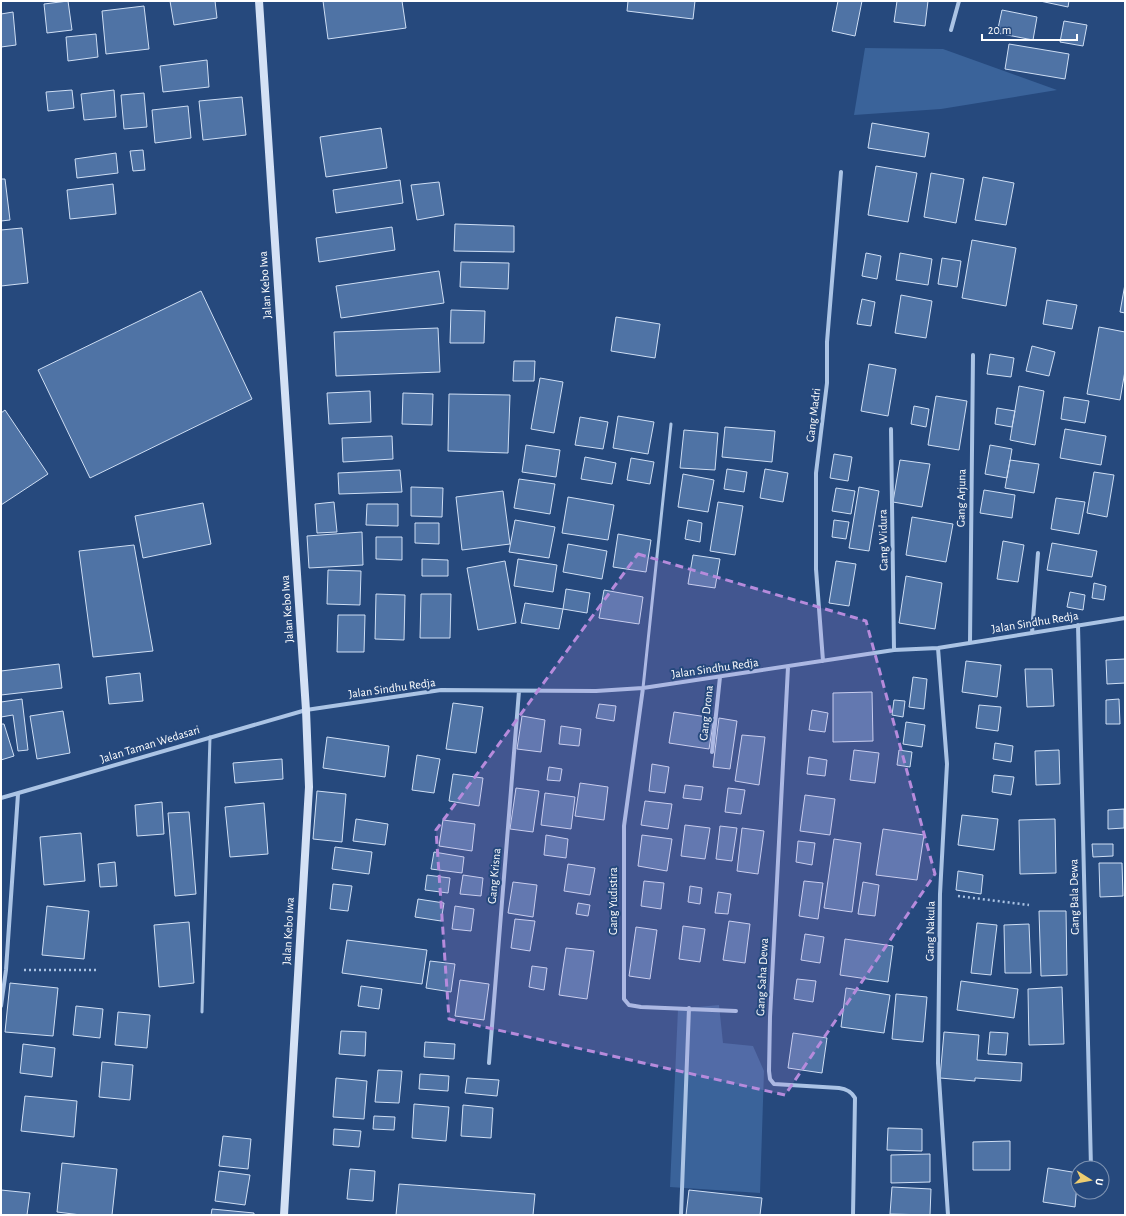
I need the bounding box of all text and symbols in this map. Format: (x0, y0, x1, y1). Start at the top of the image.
scale bar (982, 16, 1077, 42)
text: 20 m (988, 24, 1011, 36)
street label: Jalan Kebo Iwa (257, 250, 273, 319)
street label: Gang Madri (804, 387, 822, 443)
street label: Gang Arjuna (954, 468, 969, 527)
street label: Gang Widura (876, 509, 890, 571)
street label: Jalan Kebo Iwa (279, 574, 295, 643)
street label: Jalan Sindhu Redja (991, 609, 1080, 636)
street label: Jalan Sindhu Redja (671, 656, 760, 681)
street label: Jalan Sindhu Redja (348, 676, 437, 701)
street label: Gang Drona (697, 684, 715, 741)
street label: Jalan Taman Wedasari (99, 723, 201, 765)
street label: Gang Krisna (486, 847, 502, 904)
street label: Gang Bala Dewa (1067, 859, 1081, 935)
street label: Gang Yudistira (607, 867, 619, 935)
street label: Jalan Kebo Iwa (280, 896, 296, 965)
street label: Gang Nakula (923, 900, 937, 961)
street label: Gang Saha Dewa (754, 937, 770, 1016)
north arrow (1070, 1160, 1110, 1200)
text: U (1093, 1177, 1105, 1186)

